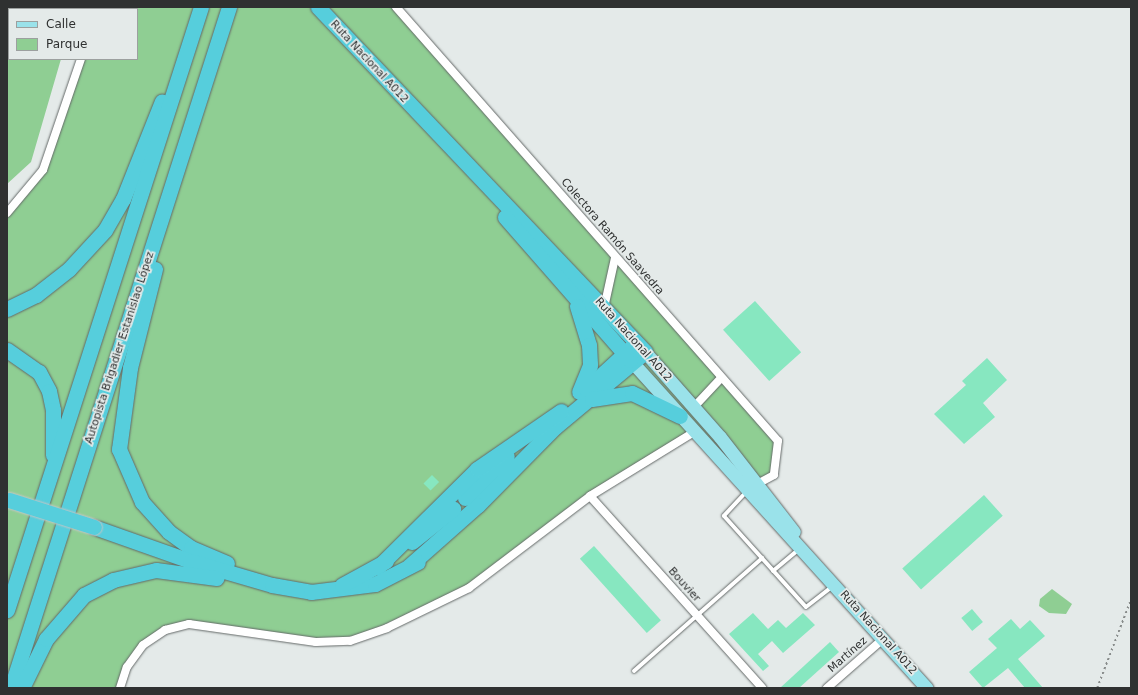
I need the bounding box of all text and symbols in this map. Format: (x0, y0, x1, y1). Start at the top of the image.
legend (8, 8, 138, 60)
text: Calle (46, 17, 76, 31)
street label: Ruta Nacional A012 (327, 18, 411, 106)
text: Parque (46, 37, 87, 51)
street label: Colectora Ramón Saavedra (558, 176, 666, 298)
street label: Autopista Brigadier Estanislao López (83, 250, 157, 446)
street label: Ruta Nacional A012 (592, 295, 674, 385)
street label: Bouvier (665, 565, 703, 605)
street label: Ruta Nacional A012 (837, 588, 919, 678)
street label: Martínez (826, 634, 870, 676)

